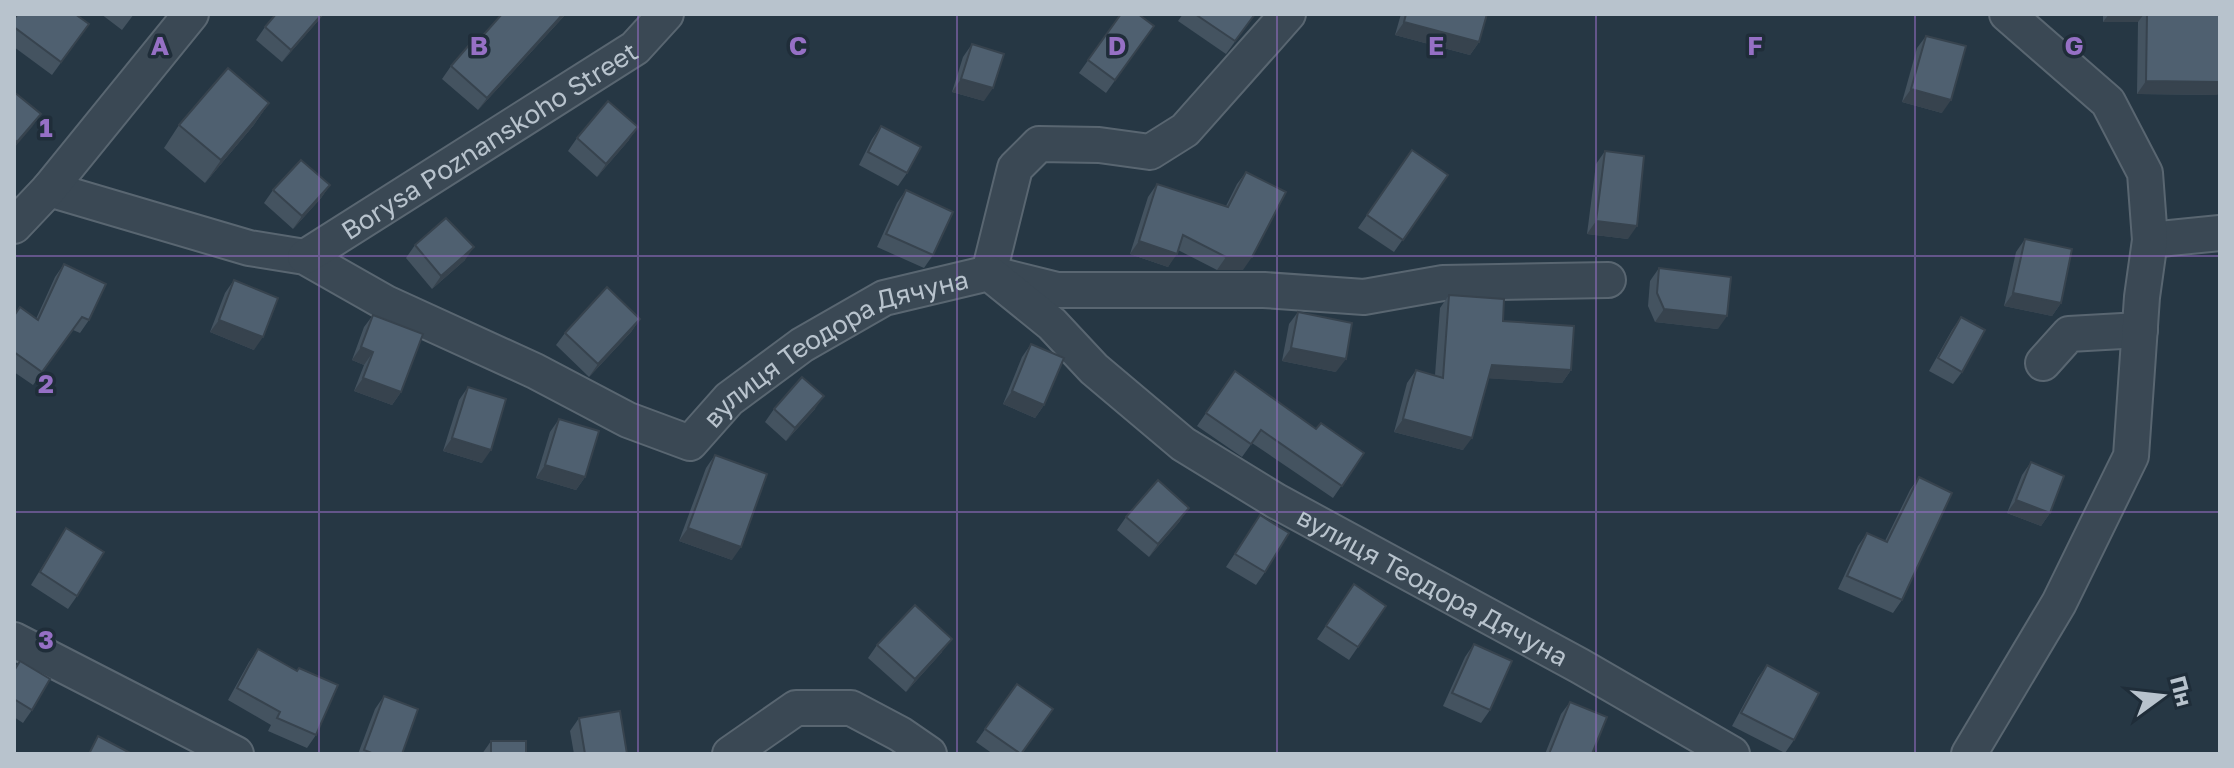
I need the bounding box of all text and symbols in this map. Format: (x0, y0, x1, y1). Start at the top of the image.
text: A (151, 30, 170, 61)
text: C (789, 30, 807, 61)
text: D (1108, 30, 1126, 61)
text: E (1428, 30, 1444, 61)
text: F (1747, 30, 1763, 61)
text: G (2064, 30, 2084, 61)
street label: Borysa Poznanskoho Street (335, 32, 641, 246)
text: 1 (39, 112, 53, 143)
street label: вулиця Теодора Дячуна (696, 263, 971, 433)
text: 2 (38, 368, 54, 399)
street label: вулиця Теодора Дячуна (1292, 500, 1574, 672)
text: 3 (38, 624, 54, 655)
north arrow (2122, 656, 2202, 736)
text: Пн (2165, 673, 2199, 709)

